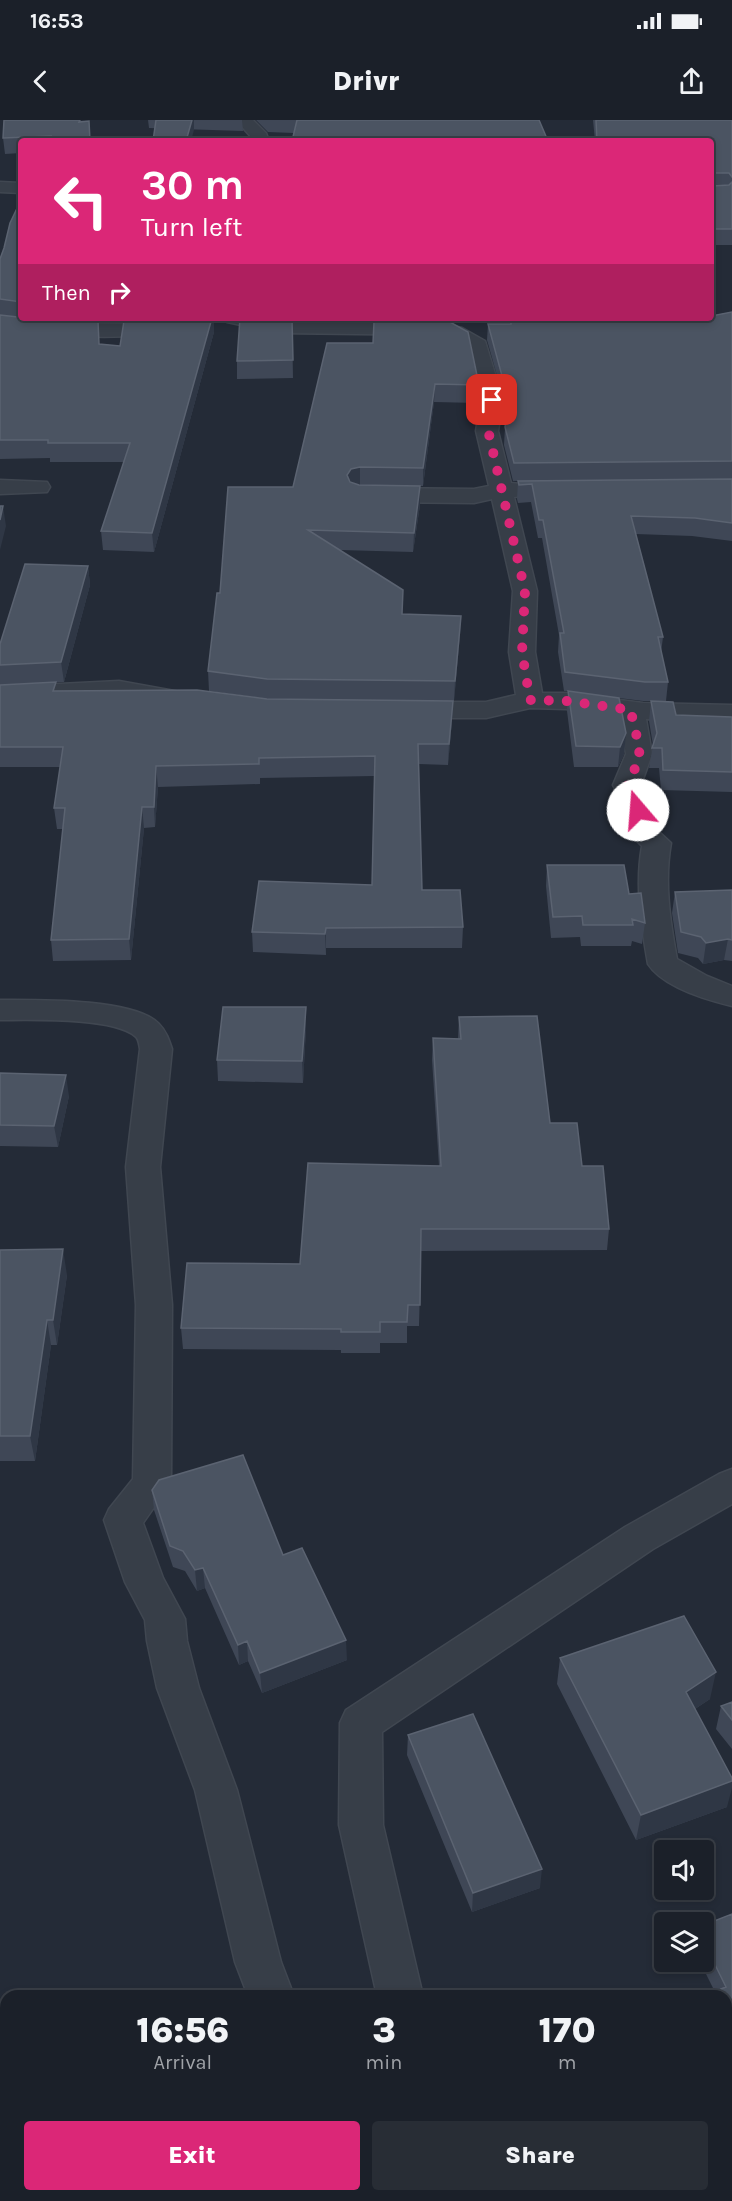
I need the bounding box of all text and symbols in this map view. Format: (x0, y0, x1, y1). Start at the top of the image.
text: 16:53 (30, 8, 84, 34)
icon: back (24, 65, 57, 98)
text: Drivr (333, 65, 399, 97)
icon: share (675, 65, 708, 98)
text: 30 m (141, 160, 244, 210)
icon: left (42, 162, 120, 240)
text: Turn left (141, 211, 242, 243)
icon: right (103, 276, 136, 309)
text: Then (42, 280, 91, 306)
pin (466, 374, 517, 425)
icon: arrive (475, 383, 508, 416)
position arrow (606, 778, 670, 842)
map controls (654, 1840, 714, 1972)
button: sound (654, 1840, 714, 1900)
button: layers (654, 1912, 714, 1972)
text: 16:56 (136, 2009, 229, 2051)
text: 3 (372, 2009, 396, 2051)
text: 170 (539, 2009, 596, 2051)
text: Arrival (153, 2051, 212, 2074)
text: min (366, 2051, 402, 2074)
text: m (558, 2051, 576, 2074)
button: Exit (24, 2121, 360, 2190)
button: Share (372, 2121, 708, 2190)

